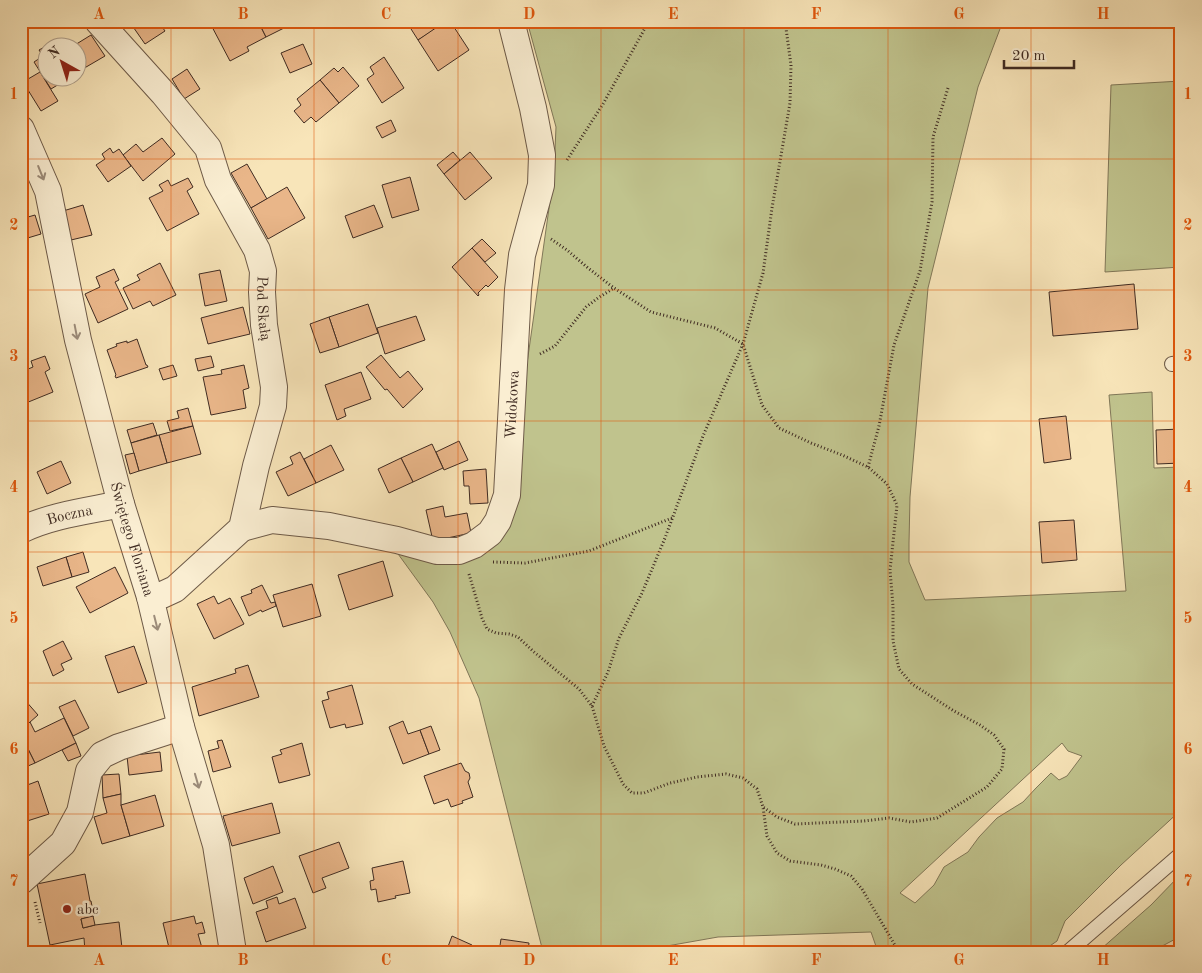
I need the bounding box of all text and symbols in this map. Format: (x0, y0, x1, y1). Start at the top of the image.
text: A (93, 7, 105, 23)
text: B (237, 7, 249, 23)
text: C (381, 7, 391, 23)
text: D (523, 7, 535, 23)
text: E (667, 7, 679, 23)
text: F (811, 7, 822, 23)
text: G (953, 7, 965, 23)
text: H (1096, 7, 1110, 23)
north arrow (38, 38, 88, 88)
scale bar (1004, 38, 1074, 70)
text: N (46, 44, 63, 61)
text: 20 m (1012, 49, 1046, 64)
text: 1 (9, 87, 19, 103)
text: 1 (1183, 87, 1193, 103)
one-way arrow (37, 165, 46, 181)
text: 2 (9, 218, 19, 234)
text: 2 (1183, 218, 1193, 234)
street label: Pod Skałą (253, 275, 273, 343)
one-way arrow (72, 323, 81, 339)
text: 3 (9, 349, 19, 365)
text: 3 (1183, 349, 1193, 365)
street label: Widokowa (504, 369, 523, 439)
text: 4 (9, 480, 19, 496)
street label: Świętego Floriana (107, 480, 156, 599)
text: 4 (1183, 480, 1193, 496)
street label: Boczna (45, 504, 95, 529)
text: 5 (9, 611, 19, 627)
text: 5 (1183, 611, 1193, 627)
one-way arrow (152, 615, 161, 631)
text: 6 (9, 742, 19, 758)
text: 6 (1183, 742, 1193, 758)
one-way arrow (192, 772, 202, 788)
text: 7 (9, 874, 19, 890)
text: 7 (1183, 874, 1193, 890)
marker: abc (61, 903, 73, 915)
place label: abc (77, 903, 99, 918)
text: A (93, 953, 105, 969)
text: B (237, 953, 249, 969)
text: C (381, 953, 391, 969)
text: D (523, 953, 535, 969)
text: E (667, 953, 679, 969)
text: F (811, 953, 822, 969)
text: G (953, 953, 965, 969)
text: H (1096, 953, 1110, 969)

